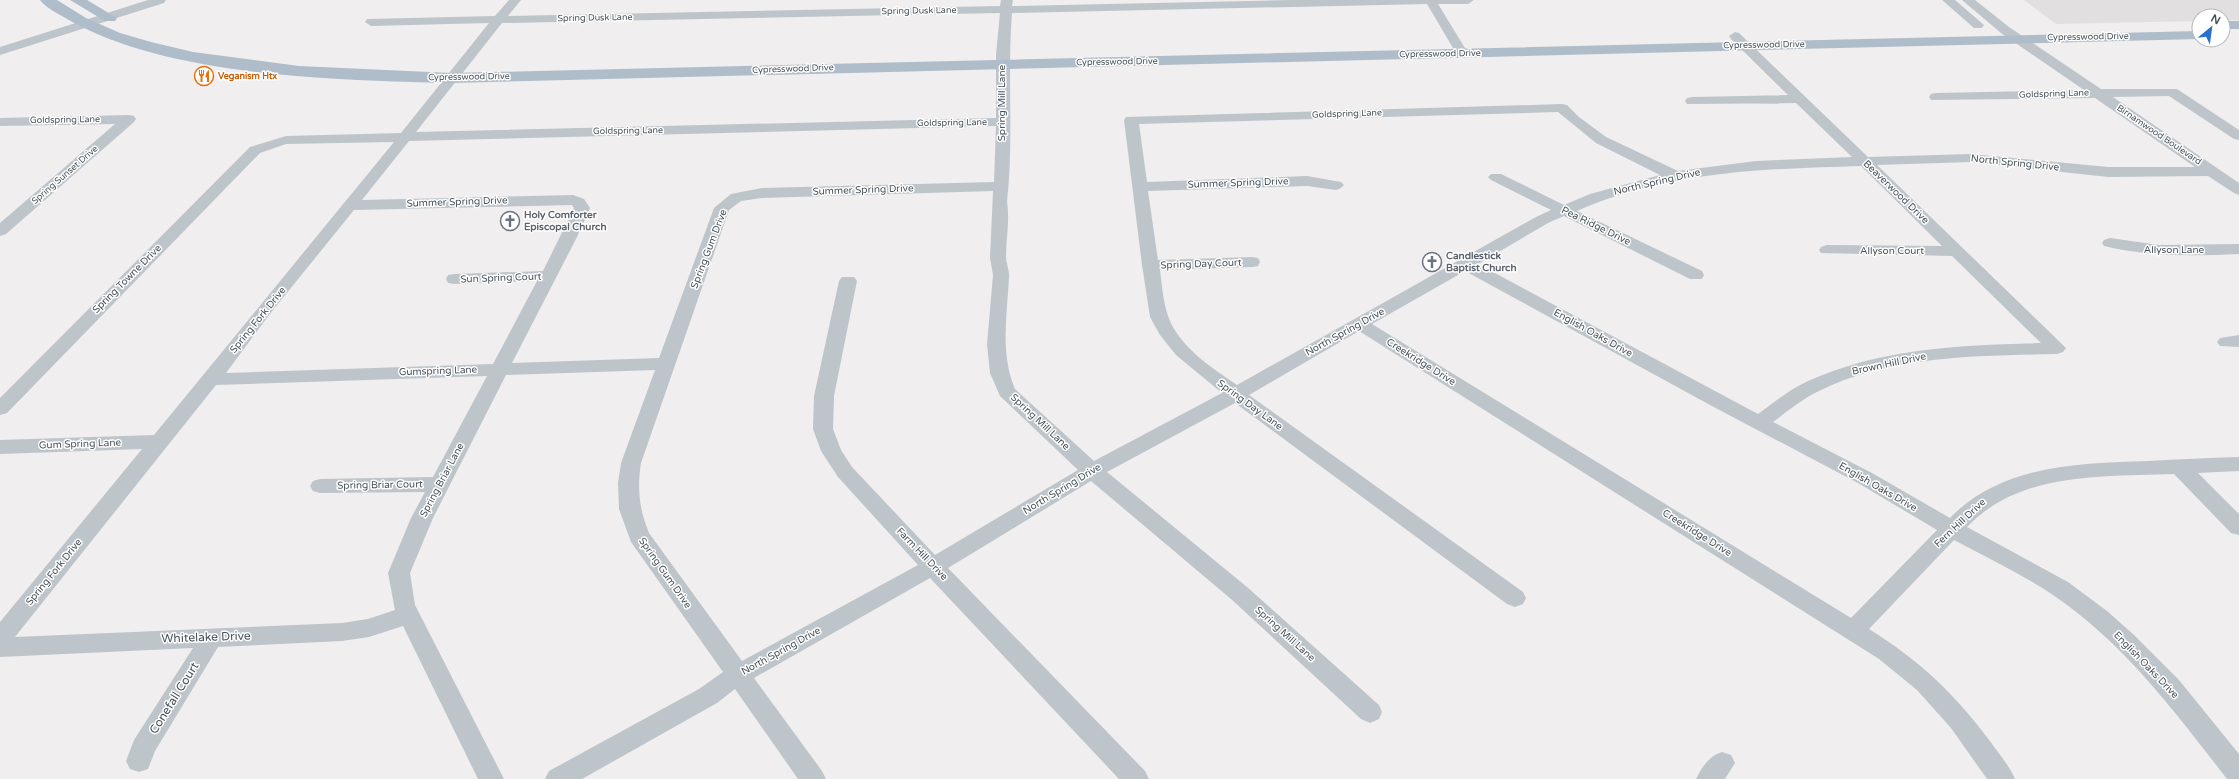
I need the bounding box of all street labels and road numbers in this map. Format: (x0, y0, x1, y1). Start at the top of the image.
street label: Spring Dusk Lane (881, 5, 957, 17)
street label: Spring Dusk Lane (557, 12, 633, 24)
street label: Cypresswood Drive (2047, 31, 2129, 43)
street label: Cypresswood Drive (1723, 39, 1805, 51)
street label: Cypresswood Drive (1399, 48, 1481, 60)
street label: Cypresswood Drive (1076, 56, 1158, 68)
street label: Cypresswood Drive (752, 62, 834, 76)
street label: Spring Mill Lane (996, 64, 1008, 141)
street label: Cypresswood Drive (428, 71, 510, 83)
street label: Goldspring Lane (2019, 87, 2089, 101)
street label: Birnamwood Boulevard (2115, 103, 2203, 167)
street label: Goldspring Lane (1312, 107, 1382, 121)
street label: Goldspring Lane (30, 114, 100, 126)
street label: Goldspring Lane (917, 117, 987, 129)
street label: Goldspring Lane (593, 125, 663, 137)
street label: Spring Sunset Drive (30, 143, 100, 207)
street label: North Spring Drive (1970, 152, 2060, 174)
street label: Beaverwood Drive (1861, 158, 1931, 227)
street label: North Spring Drive (1612, 166, 1702, 198)
street label: Summer Spring Drive (1187, 175, 1289, 191)
street label: Summer Spring Drive (812, 182, 914, 198)
street label: Summer Spring Drive (406, 194, 508, 210)
street label: Pea Ridge Drive (1559, 204, 1633, 248)
street label: Spring Gum Drive (688, 207, 730, 290)
street label: Spring Towne Drive (90, 242, 164, 316)
street label: Allyson Lane (2144, 244, 2205, 256)
street label: Allyson Court (1860, 245, 1924, 257)
street label: Spring Day Court (1160, 257, 1242, 271)
street label: Sun Spring Court (460, 271, 542, 285)
street label: Spring Fork Drive (228, 284, 289, 356)
street label: North Spring Drive (1303, 305, 1387, 359)
street label: English Oaks Drive (1551, 306, 1635, 360)
street label: Creekridge Drive (1384, 336, 1458, 388)
street label: Brown Hill Drive (1851, 350, 1927, 378)
street label: Gumspring Lane (399, 364, 478, 378)
street label: Spring Day Lane (1215, 377, 1285, 433)
street label: Spring Mill Lane (1008, 392, 1072, 453)
street label: Gum Spring Lane (39, 437, 122, 451)
street label: Spring Briar Lane (417, 441, 467, 519)
street label: English Oaks Drive (1837, 460, 1920, 514)
street label: North Spring Drive (1021, 461, 1103, 517)
street label: Spring Briar Court (337, 478, 423, 492)
street label: Fern Hill Drive (1932, 496, 1988, 550)
street label: Creekridge Drive (1660, 507, 1734, 559)
street label: Farm Hill Drive (894, 525, 950, 583)
street label: Spring Gum Drive (636, 535, 694, 611)
street label: Spring Fork Drive (24, 536, 85, 608)
street label: Spring Mill Lane (1253, 604, 1318, 664)
street label: North Spring Drive (739, 624, 823, 678)
street label: Whitelake Drive (161, 628, 251, 646)
street label: English Oaks Drive (2111, 629, 2181, 701)
street label: Conefall Court (146, 659, 202, 736)

